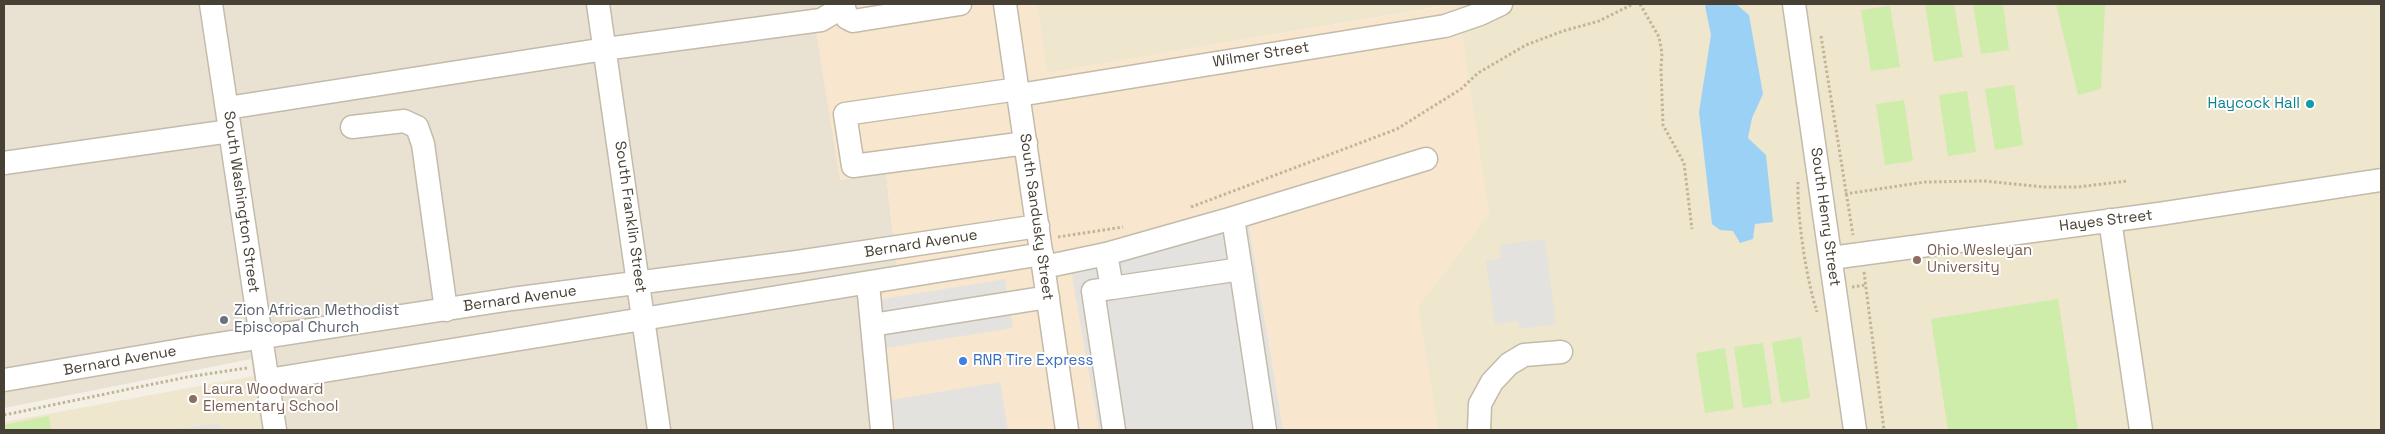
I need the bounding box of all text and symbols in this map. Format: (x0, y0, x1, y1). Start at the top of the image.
street label: Wilmer Street (1211, 38, 1311, 72)
place label: Haycock Hall (2208, 95, 2300, 113)
marker: Haycock Hall (2304, 98, 2316, 110)
street label: South Washington Street (219, 110, 263, 294)
street label: South Sandusky Street (1015, 132, 1057, 302)
street label: South Franklin Street (610, 140, 650, 294)
street label: South Henry Street (1806, 146, 1844, 288)
street label: Hayes Street (2058, 206, 2154, 236)
street label: Bernard Avenue (863, 226, 979, 262)
place label: Ohio Wesleyan University (1927, 242, 2032, 277)
marker: Ohio Wesleyan University (1911, 254, 1923, 266)
street label: Bernard Avenue (462, 282, 578, 316)
place label: Zion African Methodist Episcopal Church (234, 302, 399, 337)
marker: Zion African Methodist Episcopal Church (218, 314, 230, 326)
street label: Bernard Avenue (62, 342, 178, 380)
place label: RNR Tire Express (973, 352, 1093, 370)
marker: RNR Tire Express (957, 355, 969, 367)
place label: Laura Woodward Elementary School (203, 381, 339, 416)
marker: Laura Woodward Elementary School (187, 393, 199, 405)

